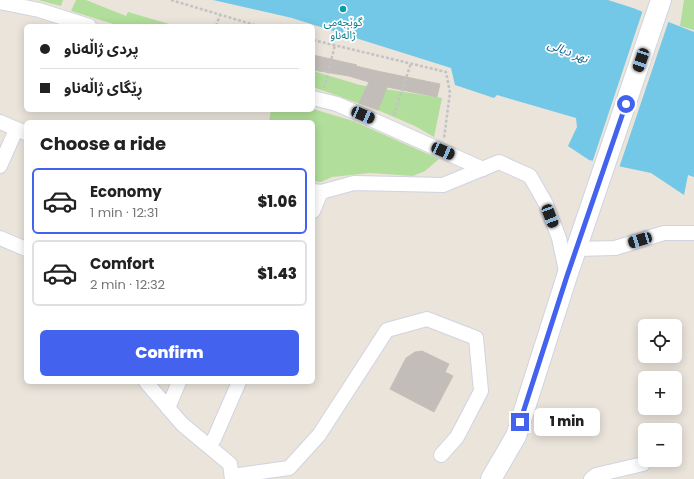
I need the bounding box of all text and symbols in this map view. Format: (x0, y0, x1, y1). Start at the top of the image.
marker: گوێچەمی ژاڵەناو (338, 4, 348, 14)
place label: گوێچەمی ژاڵەناو (323, 14, 363, 43)
water label: نهر ديالى (545, 35, 592, 67)
text: پردی ژاڵەناو (64, 38, 139, 59)
car (631, 47, 651, 73)
text: ڕێگای ژاڵەناو (64, 77, 143, 98)
route start (617, 95, 635, 113)
car (350, 105, 376, 125)
text: Choose a ride (40, 131, 166, 156)
car (430, 141, 456, 161)
text: Economy (90, 181, 162, 202)
icon: car (42, 183, 78, 219)
text: $1.06 (257, 191, 297, 212)
text: 1 min · 12:31 (90, 203, 158, 222)
car (540, 203, 560, 229)
car (627, 231, 653, 249)
text: Comfort (90, 253, 154, 274)
icon: car (42, 255, 78, 291)
text: $1.43 (257, 263, 297, 284)
text: 2 min · 12:32 (90, 275, 165, 294)
map controls (638, 319, 682, 467)
button: locate (638, 319, 682, 363)
button: Confirm (40, 330, 299, 376)
button: + (638, 371, 682, 415)
callout: 1 min (534, 408, 600, 436)
text: 1 min (550, 412, 584, 431)
route end (511, 413, 529, 431)
button: − (638, 423, 682, 467)

